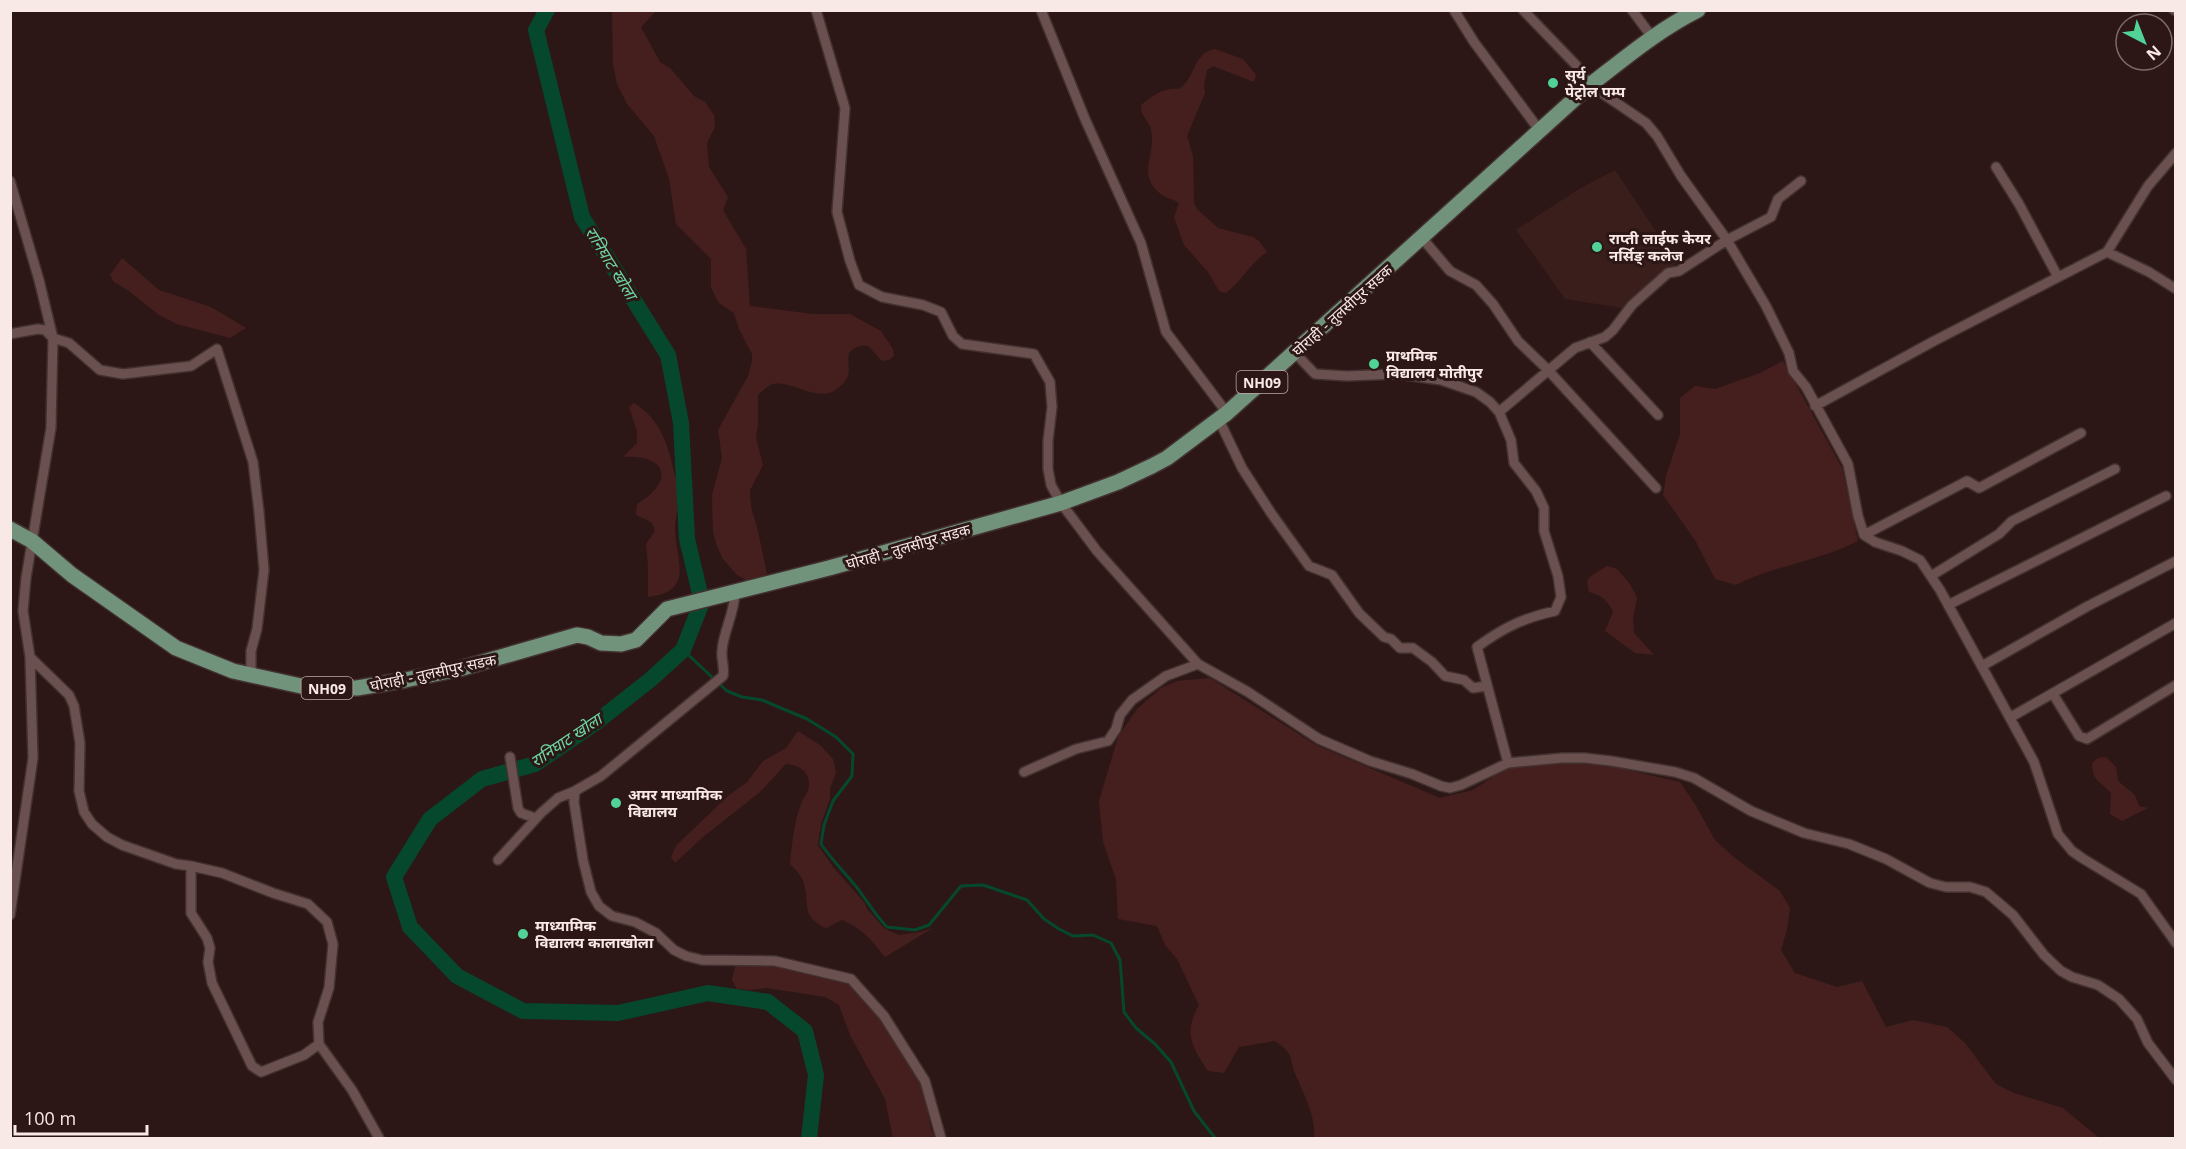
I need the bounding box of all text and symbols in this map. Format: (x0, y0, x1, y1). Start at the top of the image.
north arrow (2114, 12, 2174, 72)
text: N (2142, 41, 2166, 66)
place label: सुर्य पेट्रोल पम्प (1565, 64, 1626, 101)
marker: सुर्य पेट्रोल पम्प (1546, 76, 1560, 90)
water label: रानिघाट खोला (580, 223, 644, 306)
place label: राप्ती लाईफ केयर नर्सिङ् कलेज (1609, 228, 1711, 265)
marker: राप्ती लाईफ केयर नर्सिङ् कलेज (1590, 240, 1604, 254)
street label: घोराही - तुलसीपुर सडक (1288, 259, 1397, 361)
place label: प्राथमिक विद्यालय मोतीपुर (1386, 345, 1483, 383)
marker: प्राथमिक विद्यालय मोतीपुर (1367, 357, 1381, 371)
road number: NH09 (1236, 371, 1288, 393)
street label: घोराही - तुलसीपुर सडक (844, 519, 973, 574)
street label: घोराही - तुलसीपुर सडक (368, 649, 498, 696)
road number: NH09 (302, 677, 352, 699)
water label: रानिघाट खोला (526, 706, 608, 772)
place label: अमर माध्यामिक विद्यालय (628, 784, 723, 821)
marker: अमर माध्यामिक विद्यालय (609, 796, 623, 810)
place label: माध्यामिक विद्यालय कालाखोला (535, 915, 654, 952)
marker: माध्यामिक विद्यालय कालाखोला (516, 927, 530, 941)
scale bar (15, 1098, 147, 1136)
text: 100 m (24, 1106, 76, 1130)

